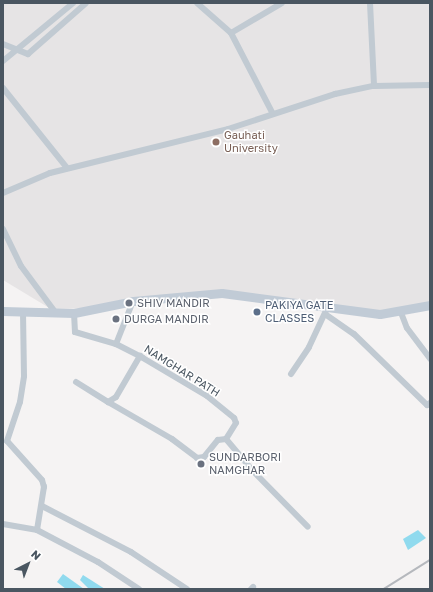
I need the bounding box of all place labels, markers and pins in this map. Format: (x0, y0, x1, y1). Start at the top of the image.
place label: Gauhati University (224, 129, 278, 155)
marker: Gauhati University (211, 137, 221, 147)
place label: SHIV MANDIR (137, 296, 210, 310)
marker: SHIV MANDIR (124, 298, 134, 308)
place label: PAKIYA GATE CLASSES (265, 299, 333, 325)
marker: PAKIYA GATE CLASSES (252, 307, 262, 317)
place label: DURGA MANDIR (124, 312, 209, 326)
marker: DURGA MANDIR (111, 314, 121, 324)
place label: SUNDARBORI NAMGHAR (209, 451, 281, 477)
marker: SUNDARBORI NAMGHAR (196, 459, 206, 469)

